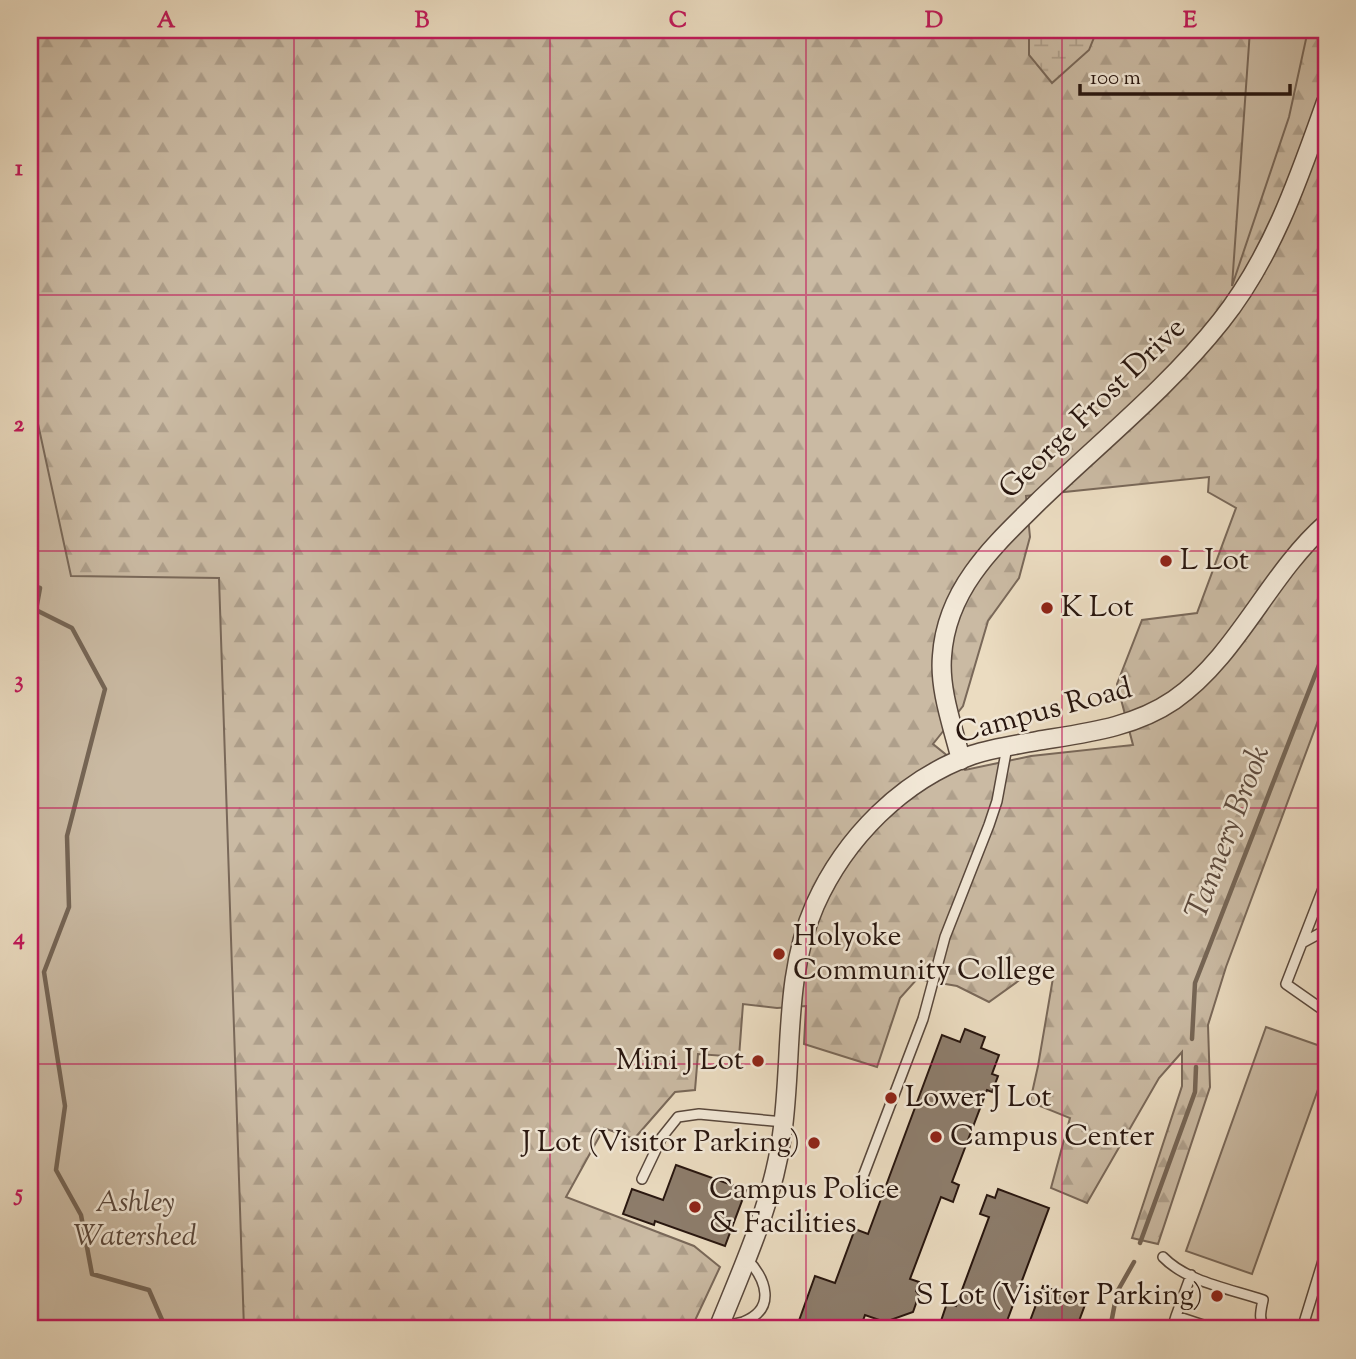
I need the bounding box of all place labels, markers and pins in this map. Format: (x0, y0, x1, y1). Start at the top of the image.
place label: L Lot (1180, 540, 1249, 583)
marker: L Lot (1158, 553, 1174, 569)
place label: K Lot (1061, 587, 1134, 630)
marker: K Lot (1039, 600, 1055, 616)
place label: Holyoke Community College (793, 916, 1056, 993)
marker: Holyoke Community College (771, 946, 787, 962)
place label: Mini J Lot (616, 1040, 744, 1083)
marker: Mini J Lot (750, 1053, 766, 1069)
place label: Lower J Lot (905, 1077, 1052, 1120)
marker: Lower J Lot (883, 1090, 899, 1106)
place label: Campus Center (950, 1116, 1154, 1159)
place label: J Lot (Visitor Parking) (520, 1122, 800, 1165)
marker: Campus Center (928, 1129, 944, 1145)
marker: J Lot (Visitor Parking) (806, 1135, 822, 1151)
place label: Campus Police & Facilities (709, 1169, 899, 1246)
marker: Campus Police & Facilities (687, 1199, 703, 1215)
place label: S Lot (Visitor Parking) (916, 1275, 1203, 1318)
marker: S Lot (Visitor Parking) (1209, 1288, 1225, 1304)

